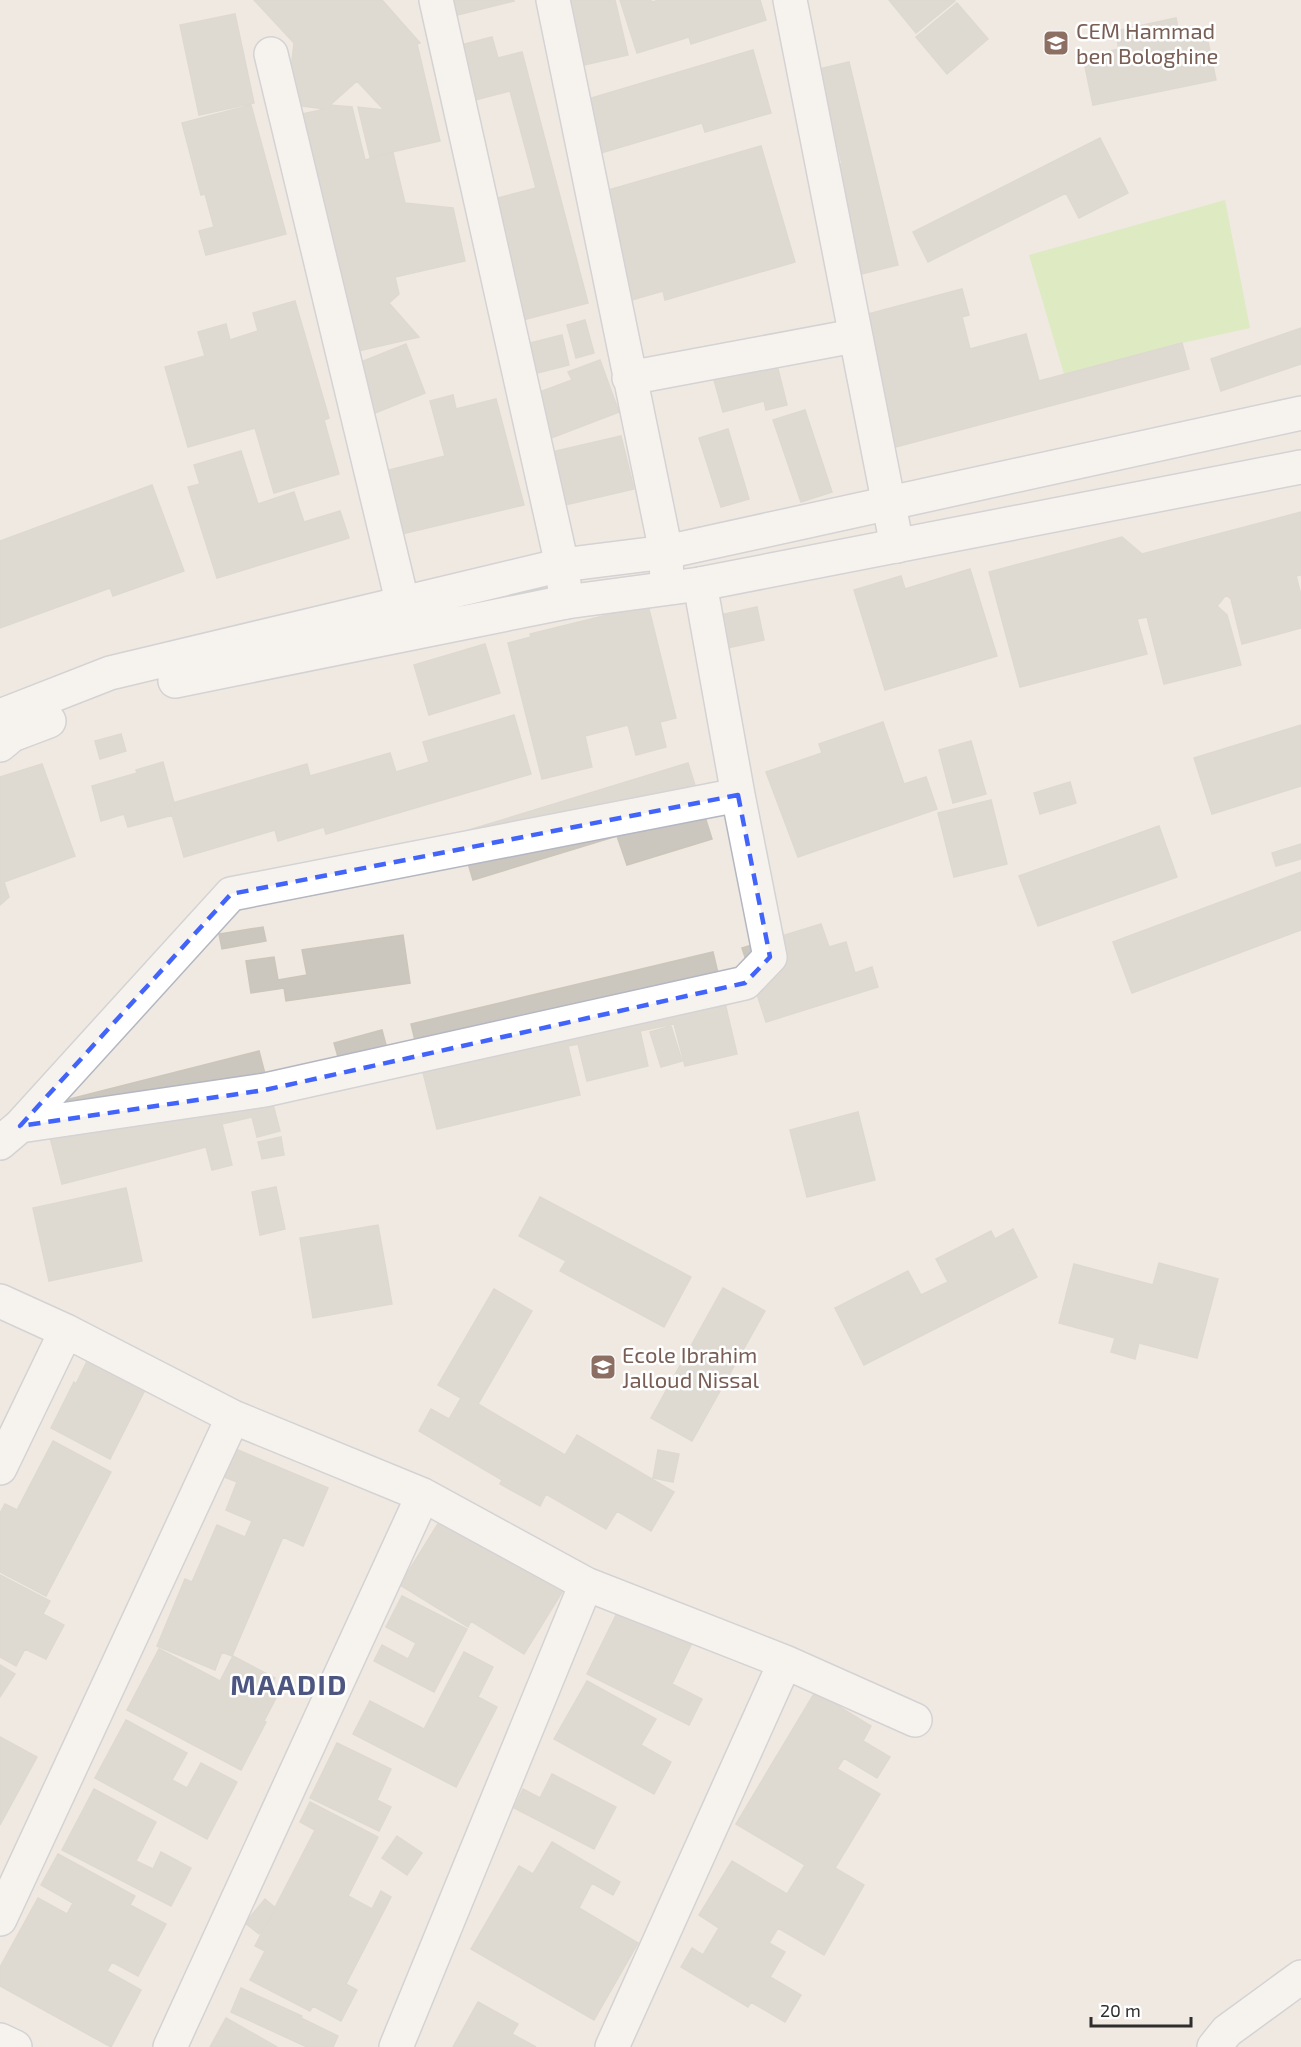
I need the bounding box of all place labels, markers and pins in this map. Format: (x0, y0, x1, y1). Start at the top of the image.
place label: CEM Hammad ben Bologhine (1076, 17, 1218, 68)
school or university icon: CEM Hammad ben Bologhine (1041, 28, 1071, 58)
place label: Ecole Ibrahim Jalloud Nissal (622, 1341, 760, 1392)
school or university icon: Ecole Ibrahim Jalloud Nissal (588, 1352, 618, 1382)

